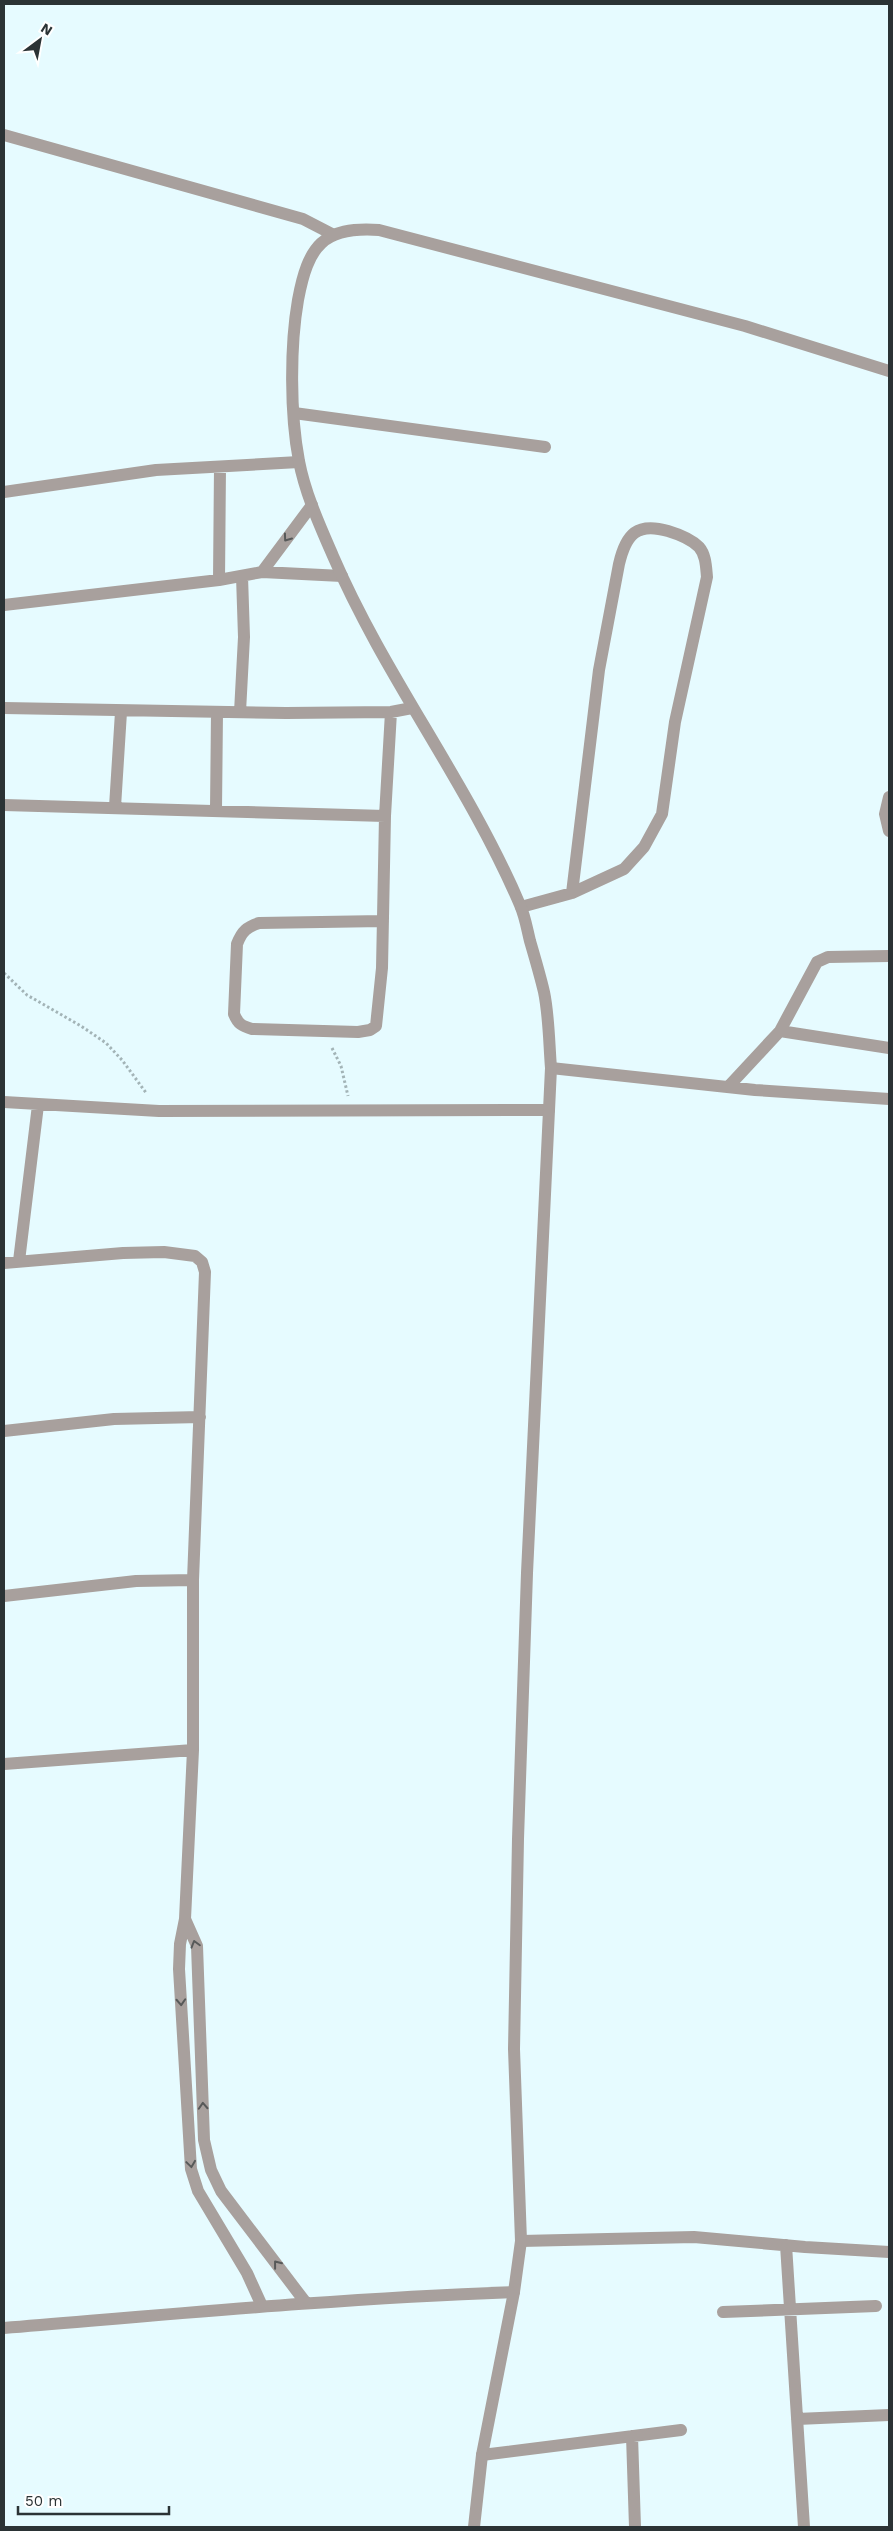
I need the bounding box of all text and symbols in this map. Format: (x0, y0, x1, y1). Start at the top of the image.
north arrow (15, 15, 65, 65)
text: N (38, 19, 56, 39)
one-way arrow (284, 533, 294, 542)
one-way arrow (190, 1940, 201, 1948)
one-way arrow (175, 1998, 186, 2006)
one-way arrow (197, 2102, 208, 2110)
one-way arrow (185, 2161, 196, 2169)
one-way arrow (274, 2261, 282, 2270)
scale bar (18, 2484, 169, 2516)
text: 50 m (25, 2492, 62, 2510)

